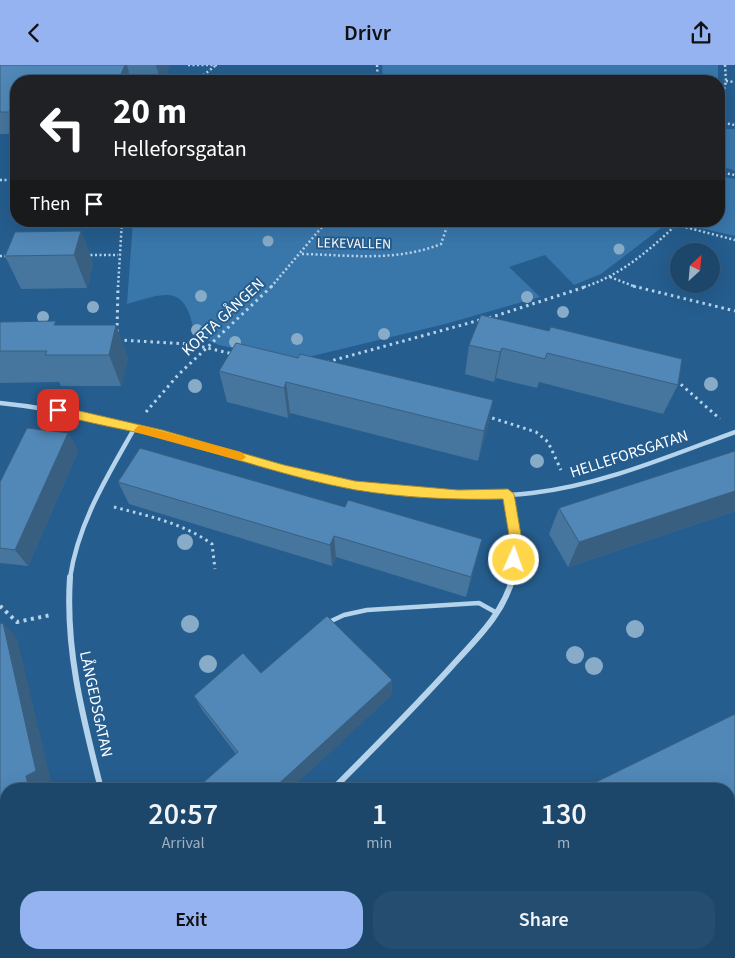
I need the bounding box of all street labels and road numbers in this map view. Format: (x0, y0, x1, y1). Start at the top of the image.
street label: LEKEVALLEN (317, 233, 391, 255)
street label: KORTA GÅNGEN (177, 273, 269, 361)
street label: HELLEFORSGATAN (567, 424, 691, 484)
street label: LÅNGEDSGATAN (74, 649, 118, 759)

